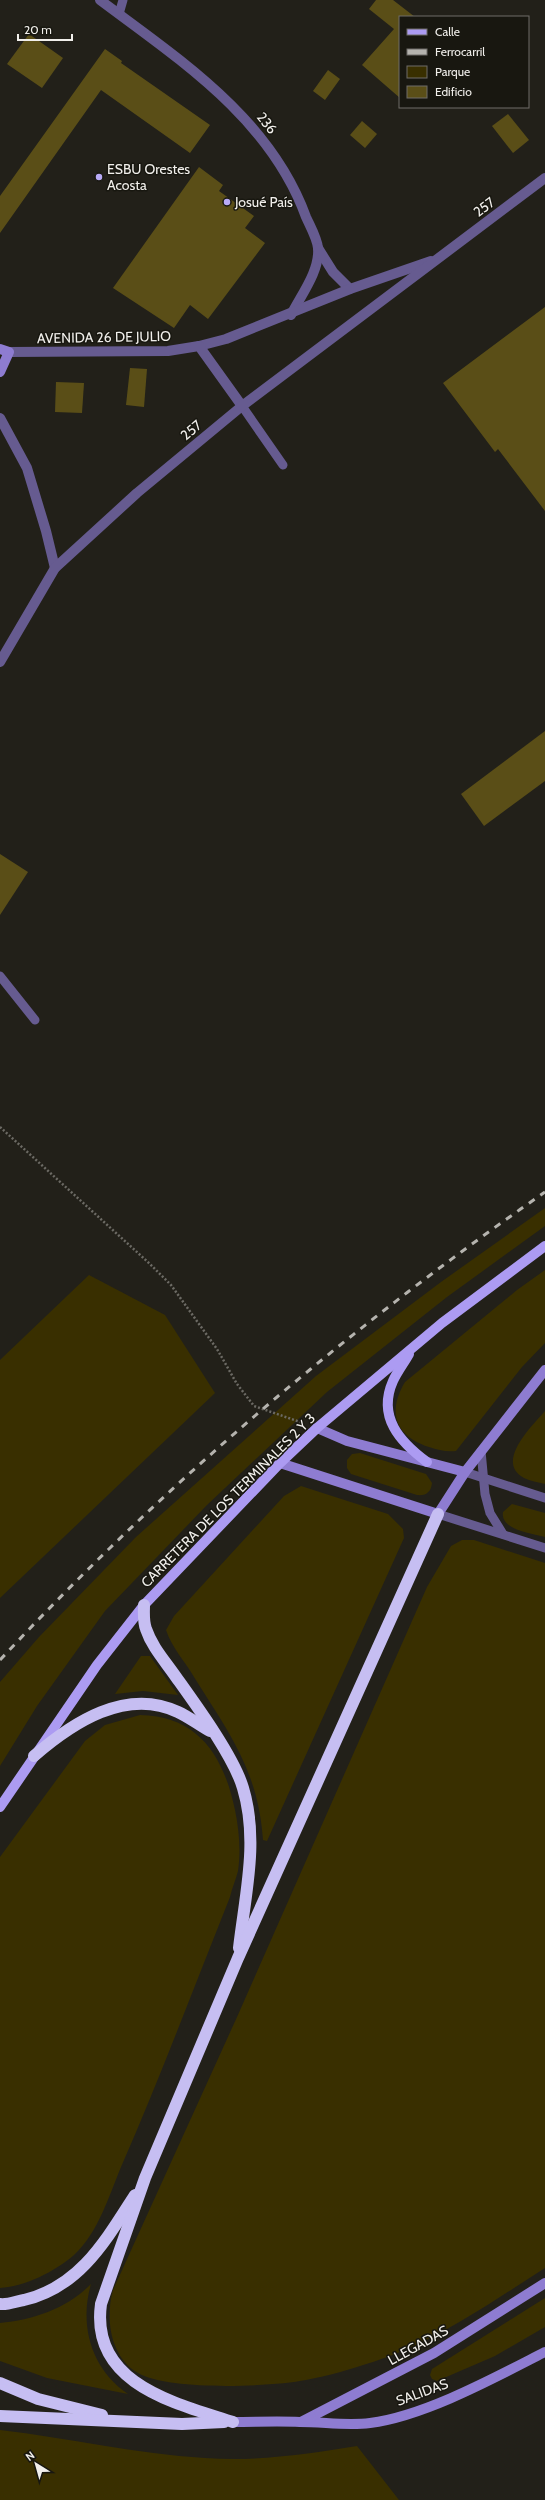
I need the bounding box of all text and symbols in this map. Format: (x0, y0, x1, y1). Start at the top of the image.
scale bar (18, 16, 72, 42)
legend (399, 16, 529, 108)
text: 20 m (24, 22, 52, 37)
text: Calle (435, 24, 460, 39)
text: Ferrocarril (435, 44, 485, 59)
text: Parque (435, 64, 470, 79)
text: Edificio (435, 84, 472, 99)
street label: 236 (253, 108, 281, 138)
place label: ESBU Orestes Acosta (107, 160, 190, 194)
marker: ESBU Orestes Acosta (94, 172, 104, 182)
place label: Josué País (234, 193, 293, 211)
street label: 257 (470, 193, 498, 221)
marker: Josué País (222, 197, 232, 207)
street label: AVENIDA 26 DE JULIO (37, 327, 171, 347)
street label: 257 (177, 416, 205, 444)
street label: CARRETERA DE LOS TERMINALES 2 Y 3 (137, 1409, 319, 1591)
street label: LLEGADAS (385, 2321, 451, 2369)
street label: SALIDAS (393, 2374, 451, 2410)
north arrow (16, 2444, 56, 2484)
text: N (23, 2448, 37, 2464)

